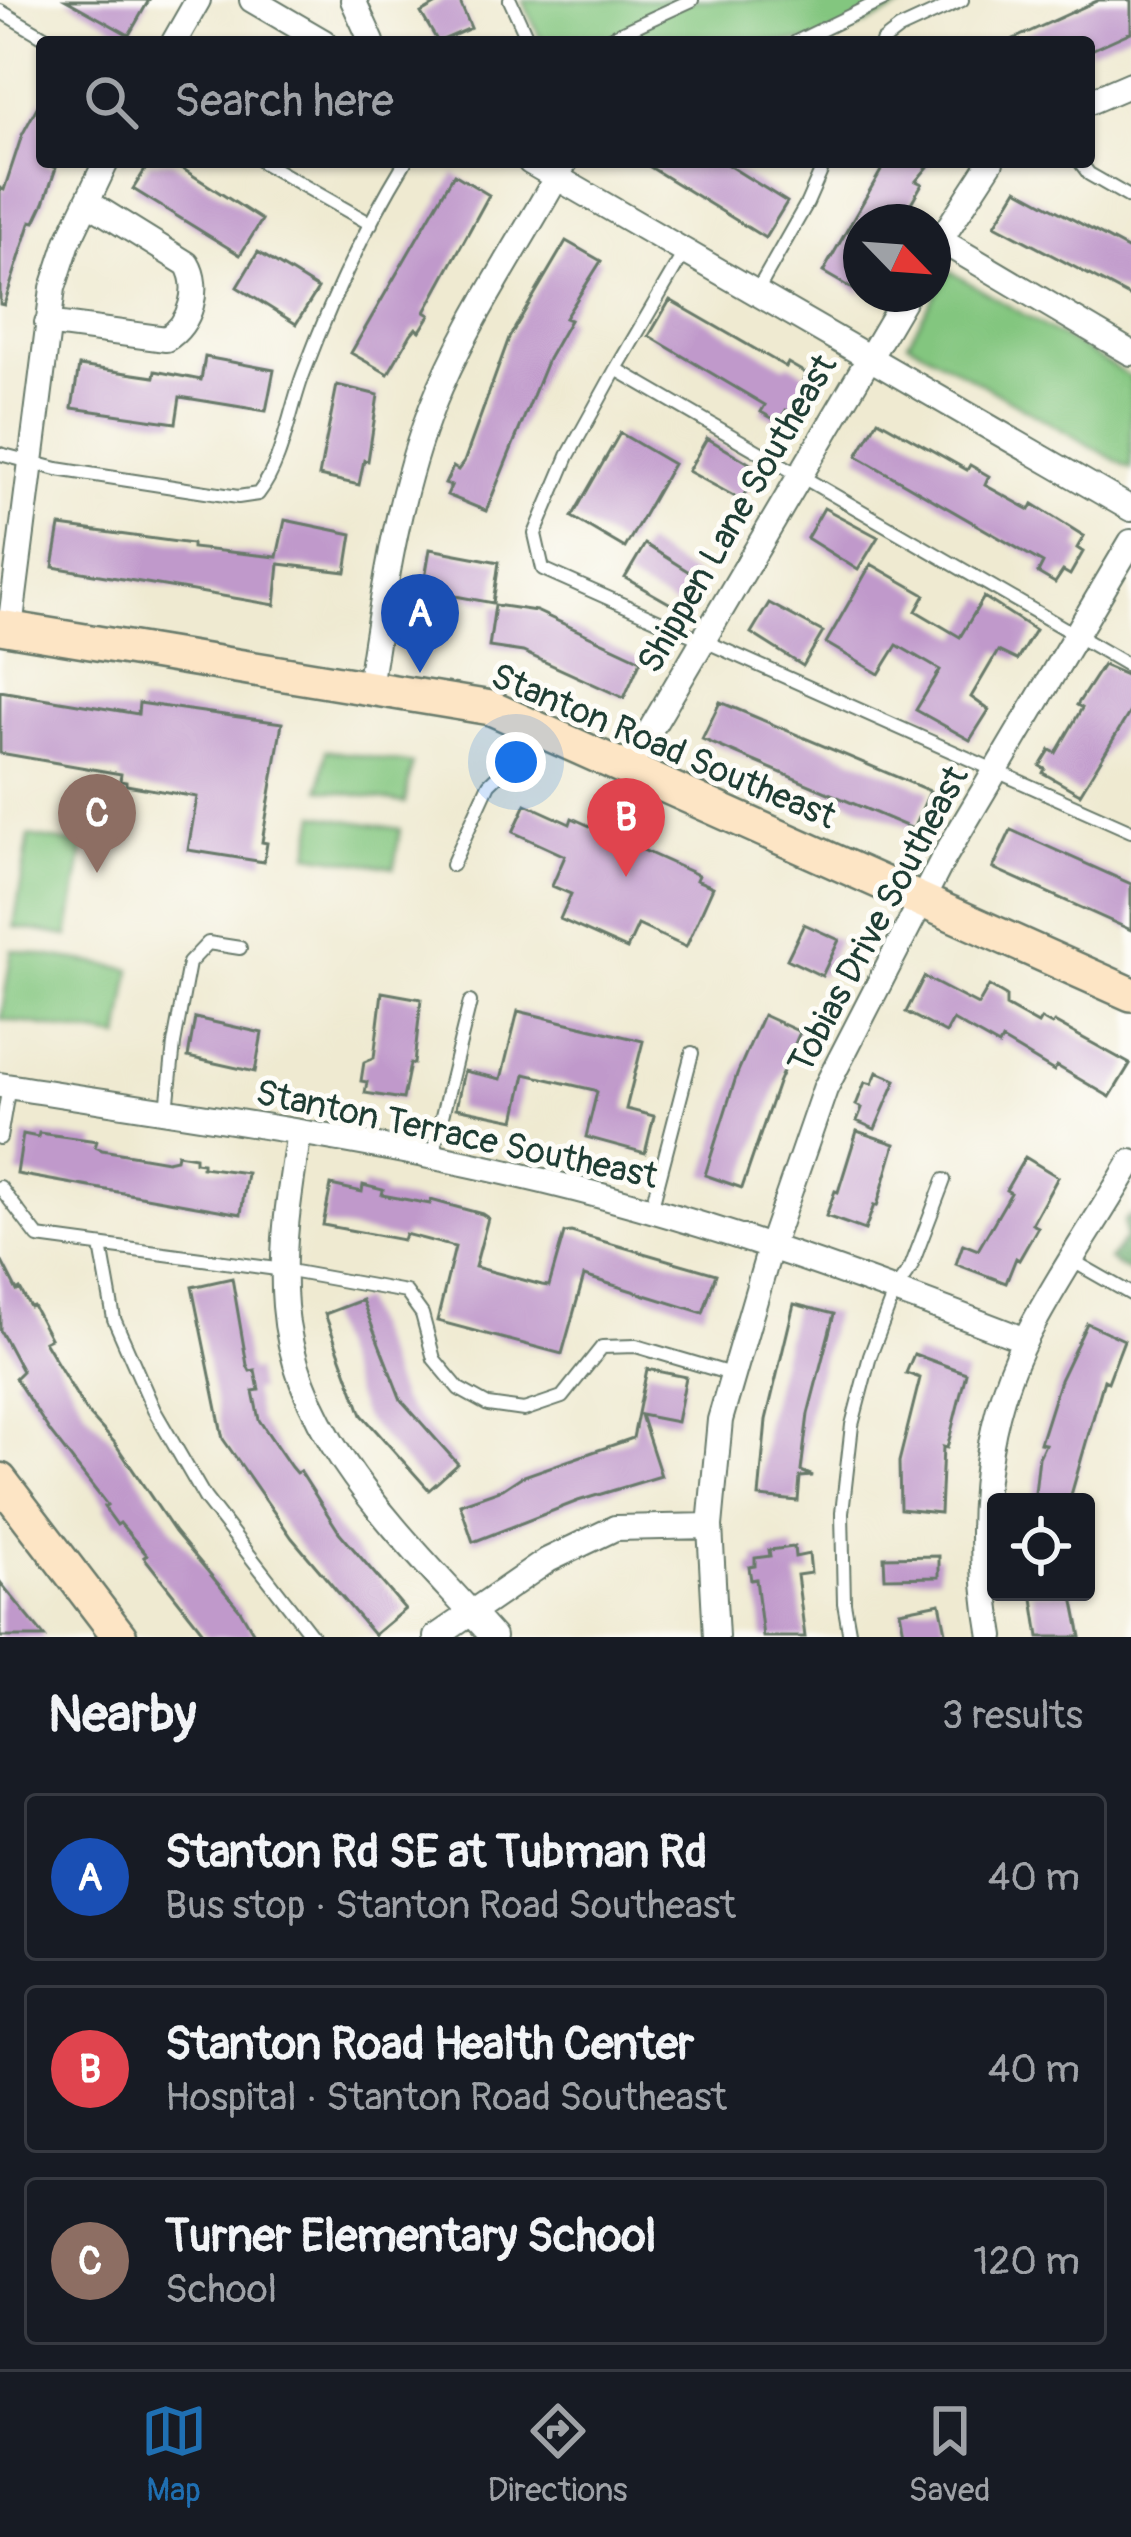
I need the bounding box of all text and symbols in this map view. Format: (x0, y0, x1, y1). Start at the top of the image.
search box (36, 36, 1095, 168)
icon: search (78, 69, 144, 135)
text: Search here (174, 74, 394, 130)
north arrow (843, 204, 951, 312)
street label: Shippen Lane Southeast (628, 346, 847, 681)
pin: A (381, 574, 459, 673)
street label: Stanton Road Southeast (484, 653, 843, 840)
your location (486, 732, 546, 792)
street label: Tobias Drive Southeast (778, 758, 979, 1081)
pin: C (58, 774, 136, 873)
pin: B (587, 778, 665, 877)
street label: Stanton Terrace Southeast (252, 1070, 662, 1199)
map controls (987, 1493, 1095, 1601)
button: locate (987, 1493, 1095, 1601)
text: Nearby (48, 1683, 196, 1747)
text: 3 results (942, 1691, 1083, 1740)
text: Stanton Rd SE at Tubman Rd (165, 1825, 707, 1881)
text: A (77, 1853, 103, 1902)
text: 40 m (988, 1853, 1080, 1902)
text: Bus stop · Stanton Road Southeast (165, 1881, 736, 1930)
text: Stanton Road Health Center (165, 2017, 694, 2073)
text: B (79, 2045, 101, 2094)
text: 40 m (988, 2045, 1080, 2094)
text: Hospital · Stanton Road Southeast (165, 2073, 727, 2122)
text: Turner Elementary School (165, 2209, 656, 2265)
text: C (78, 2237, 102, 2286)
text: 120 m (973, 2237, 1080, 2286)
text: School (165, 2265, 277, 2314)
tab: Map (141, 2398, 207, 2511)
tab: Directions (488, 2398, 628, 2511)
tab: Saved (909, 2398, 990, 2511)

